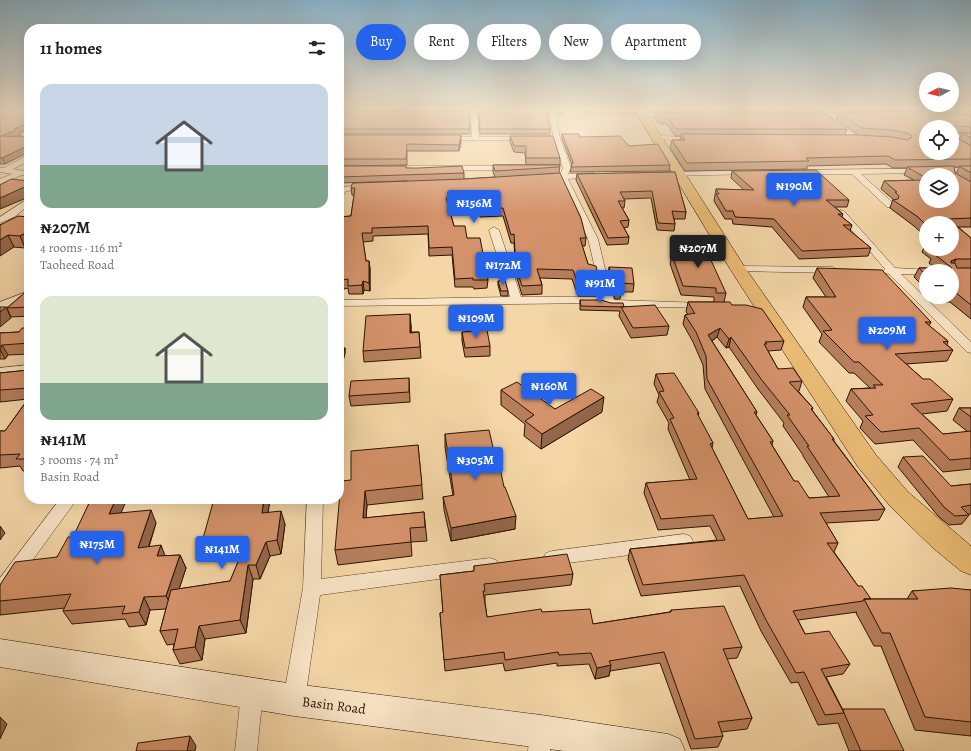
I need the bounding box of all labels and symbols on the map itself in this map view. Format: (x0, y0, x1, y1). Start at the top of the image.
north arrow (919, 72, 959, 112)
pin: ₦190M (766, 173, 822, 207)
pin: ₦156M (446, 190, 502, 224)
pin: ₦207M (670, 235, 726, 269)
pin: ₦172M (475, 252, 531, 286)
pin: ₦91M (576, 270, 624, 304)
pin: ₦109M (448, 305, 504, 339)
pin: ₦209M (859, 317, 915, 351)
pin: ₦160M (521, 373, 577, 407)
pin: ₦305M (447, 447, 503, 481)
pin: ₦175M (69, 531, 125, 565)
pin: ₦141M (194, 536, 250, 570)
street label: Basin Road (301, 692, 367, 719)

